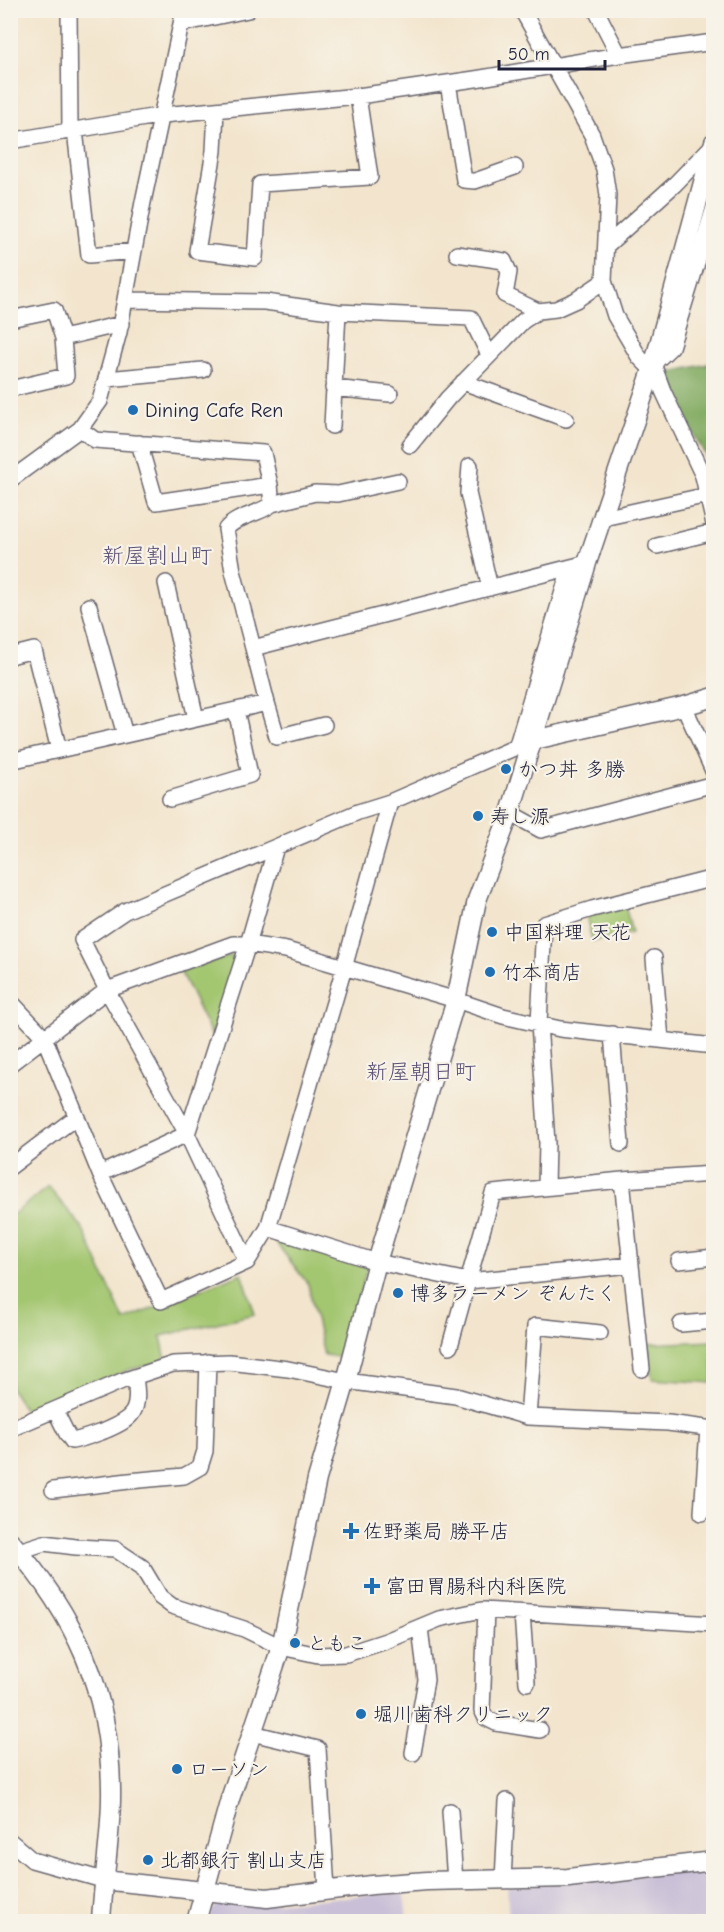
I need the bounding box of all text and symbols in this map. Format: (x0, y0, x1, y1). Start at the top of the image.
scale bar (499, 33, 606, 71)
text: 50 m (508, 44, 550, 65)
place label: Dining Cafe Ren (145, 399, 283, 422)
marker: Dining Cafe Ren (126, 403, 140, 417)
district label: 新屋割山町 (102, 543, 212, 569)
place label: かつ丼 多勝 (518, 758, 625, 781)
marker: かつ丼 多勝 (499, 762, 513, 776)
place label: 寿し源 (490, 805, 550, 828)
marker: 寿し源 (471, 809, 485, 823)
place label: 中国料理 天花 (504, 921, 631, 944)
marker: 中国料理 天花 (485, 925, 499, 939)
place label: 竹本商店 (502, 961, 582, 984)
marker: 竹本商店 (483, 965, 497, 979)
district label: 新屋朝日町 (366, 1059, 476, 1085)
place label: 博多ラーメン ぞんたく (410, 1282, 617, 1305)
marker: 博多ラーメン ぞんたく (391, 1286, 405, 1300)
place label: 佐野薬局 勝平店 (363, 1520, 510, 1543)
marker: 佐野薬局 勝平店 (344, 1524, 358, 1538)
place label: 富田胃腸科内科医院 (386, 1575, 566, 1598)
marker: 富田胃腸科内科医院 (363, 1577, 381, 1595)
place label: ともこ (307, 1632, 367, 1655)
marker: ともこ (288, 1636, 302, 1650)
place label: 堀川歯科クリニック (373, 1703, 553, 1726)
marker: 堀川歯科クリニック (354, 1707, 368, 1721)
place label: ローソン (189, 1758, 269, 1781)
marker: ローソン (170, 1762, 184, 1776)
place label: 北都銀行 割山支店 (160, 1849, 327, 1872)
marker: 北都銀行 割山支店 (141, 1853, 155, 1867)

